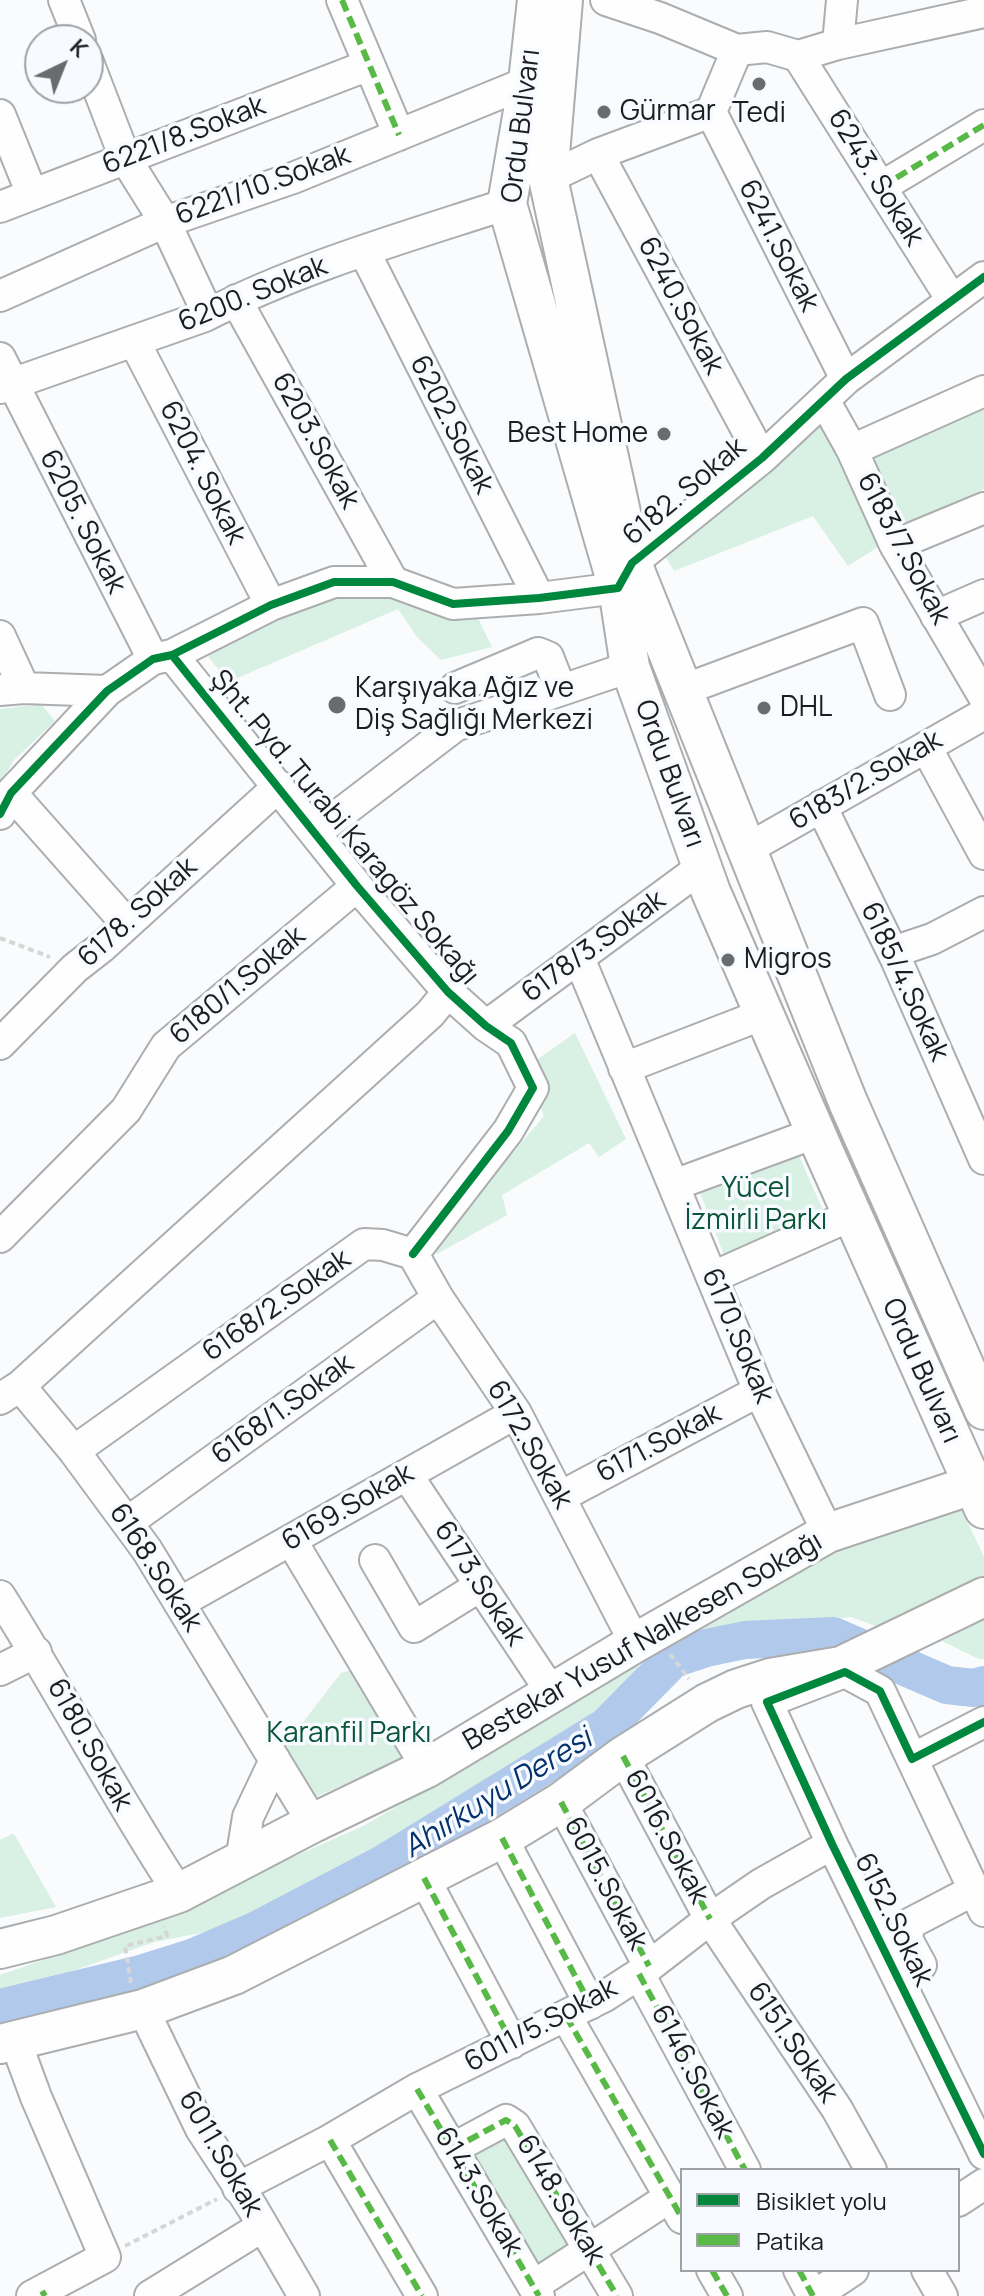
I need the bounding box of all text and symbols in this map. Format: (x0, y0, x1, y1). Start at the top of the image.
north arrow (24, 24, 104, 104)
text: K (64, 32, 94, 64)
street label: Ordu Bulvarı (496, 47, 548, 205)
marker: Tedi (750, 75, 768, 93)
street label: 6221/8.Sokak (98, 90, 270, 182)
place label: Gürmar (620, 95, 716, 129)
place label: Tedi (732, 97, 786, 131)
marker: Gürmar (595, 103, 613, 121)
street label: 6243. Sokak (820, 104, 930, 252)
street label: 6221/10.Sokak (171, 139, 355, 233)
street label: 6241.Sokak (730, 175, 826, 317)
street label: 6240.Sokak (630, 232, 730, 380)
street label: 6200. Sokak (174, 250, 332, 340)
street label: 6202.Sokak (402, 350, 500, 500)
street label: 6203.Sokak (264, 367, 366, 515)
street label: 6204. Sokak (152, 396, 252, 550)
place label: Best Home (507, 417, 648, 451)
marker: Best Home (655, 425, 673, 443)
street label: 6182. Sokak (617, 431, 753, 553)
street label: 6205. Sokak (32, 445, 132, 599)
street label: 6183/7.Sokak (849, 467, 957, 631)
street label: Şht. Pyd. Turabi Karagöz Sokağı (202, 664, 486, 992)
place label: Karşıyaka Ağız ve Diş Sağlığı Merkezi (355, 672, 593, 738)
place label: DHL (780, 691, 832, 725)
marker: Karşıyaka Ağız ve Diş Sağlığı Merkezi (326, 694, 348, 716)
street label: Ordu Bulvarı (627, 696, 711, 852)
marker: DHL (755, 699, 773, 717)
street label: 6183/2.Sokak (784, 724, 948, 838)
street label: 6178. Sokak (72, 851, 204, 975)
street label: 6178/3.Sokak (516, 884, 672, 1010)
street label: 6185/4.Sokak (853, 897, 955, 1067)
street label: 6180/1.Sokak (164, 920, 312, 1052)
place label: Migros (744, 943, 832, 977)
marker: Migros (719, 951, 737, 969)
park label: Yücel İzmirli Parkı (685, 1172, 827, 1238)
street label: 6168/2.Sokak (197, 1243, 357, 1369)
street label: 6170.Sokak (694, 1263, 780, 1409)
street label: Ordu Bulvarı (874, 1293, 968, 1449)
street label: 6168/1.Sokak (206, 1348, 360, 1472)
street label: 6172.Sokak (479, 1375, 579, 1515)
street label: 6171.Sokak (591, 1397, 727, 1491)
street label: 6169.Sokak (276, 1457, 420, 1559)
street label: 6168.Sokak (101, 1498, 209, 1638)
street label: 6173.Sokak (426, 1515, 532, 1653)
street label: Bestekar Yusuf Nalkesen Sokağı (458, 1525, 828, 1759)
street label: 6180.Sokak (39, 1673, 139, 1817)
park label: Karanfil Parkı (266, 1717, 432, 1751)
water label: Ahırkuyu Deresi (397, 1722, 599, 1866)
street label: 6016.Sokak (617, 1764, 715, 1910)
street label: 6015.Sokak (556, 1812, 654, 1956)
street label: 6152.Sokak (846, 1848, 940, 1992)
street label: 6011/5.Sokak (459, 1972, 623, 2080)
street label: 6151.Sokak (739, 1976, 845, 2110)
street label: 6146.Sokak (643, 2000, 741, 2144)
street label: 6011.Sokak (171, 2085, 269, 2223)
street label: 6143.Sokak (426, 2122, 530, 2262)
street label: 6148.Sokak (508, 2129, 612, 2271)
legend (680, 2168, 960, 2272)
text: Bisiklet yolu (756, 2184, 887, 2217)
text: Patika (756, 2224, 824, 2257)

